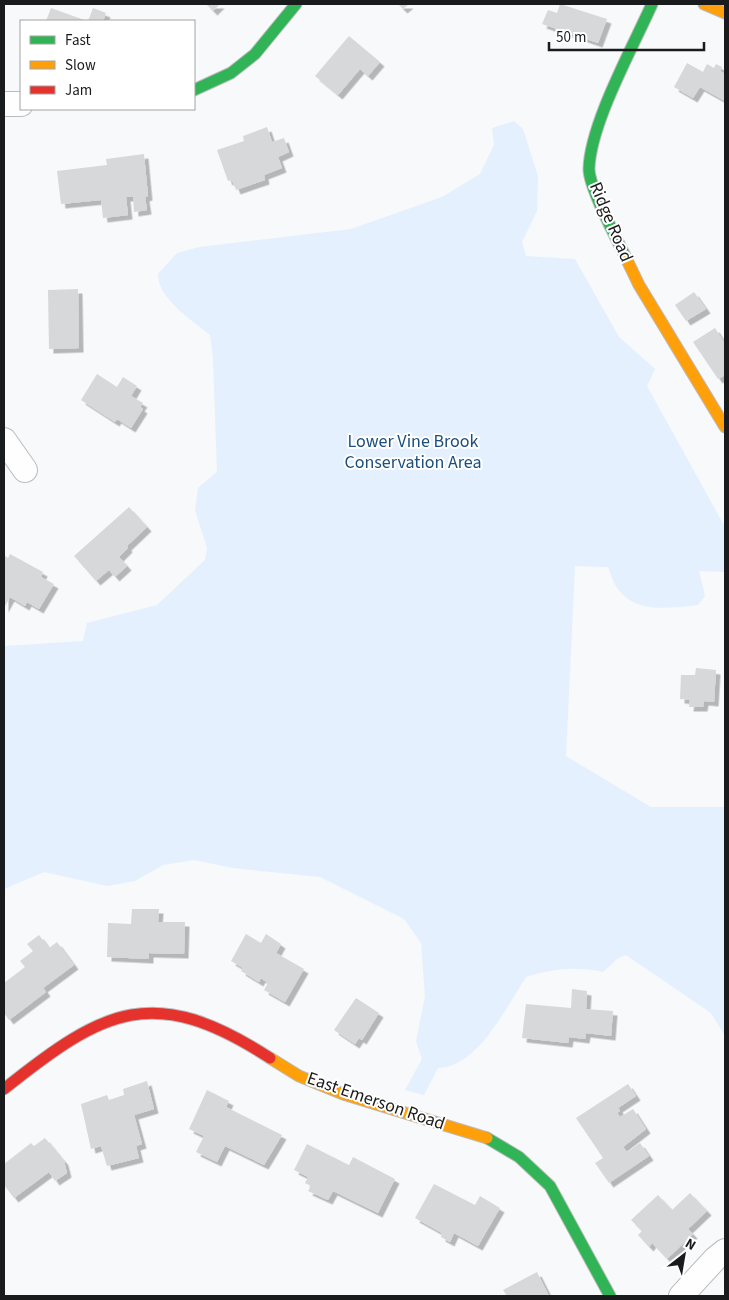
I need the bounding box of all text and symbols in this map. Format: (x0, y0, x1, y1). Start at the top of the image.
legend (20, 20, 195, 110)
scale bar (549, 20, 704, 52)
text: 50 m (556, 27, 586, 48)
text: Fast (65, 30, 91, 51)
text: Slow (65, 55, 96, 76)
text: Jam (65, 80, 92, 101)
street label: Ridge Road (583, 178, 639, 266)
park label: Lower Vine Brook Conservation Area (344, 429, 482, 475)
street label: East Emerson Road (304, 1066, 448, 1136)
north arrow (659, 1230, 709, 1280)
text: N (681, 1234, 699, 1256)

